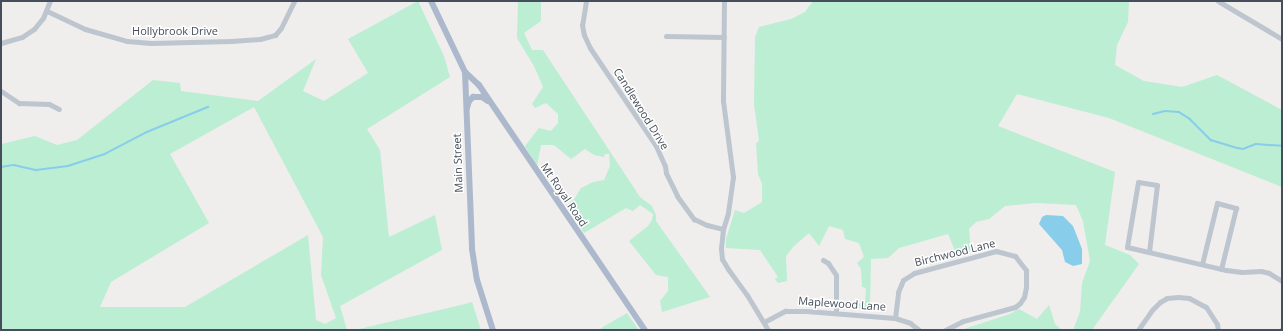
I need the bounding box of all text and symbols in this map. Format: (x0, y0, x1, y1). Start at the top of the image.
street label: Hollybrook Drive (132, 24, 218, 38)
street label: Candlewood Drive (611, 66, 671, 152)
street label: Main Street (450, 133, 466, 193)
street label: Mt Royal Road (538, 161, 590, 229)
street label: Birchwood Lane (913, 237, 997, 269)
street label: Maplewood Lane (798, 294, 886, 314)

